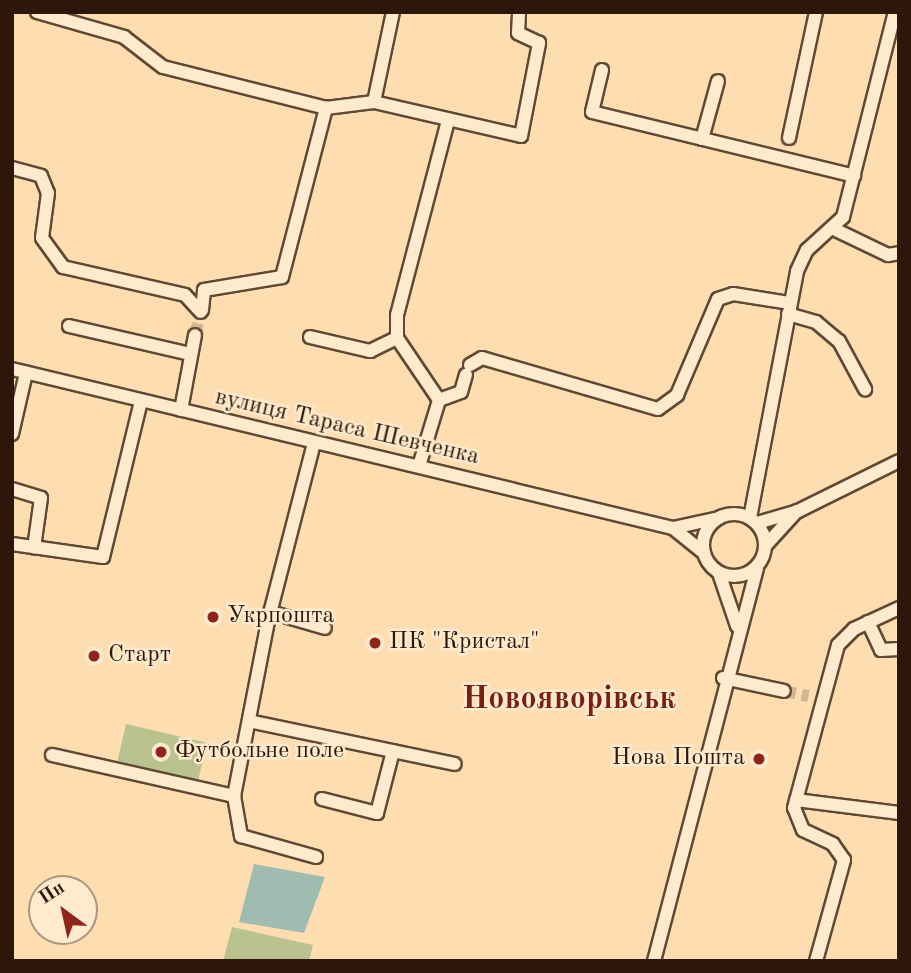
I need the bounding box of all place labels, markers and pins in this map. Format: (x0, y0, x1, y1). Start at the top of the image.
place label: Укрпошта (227, 603, 334, 631)
marker: Укрпошта (205, 609, 221, 625)
place label: ПК "Кристал" (389, 629, 540, 657)
marker: ПК "Кристал" (367, 635, 383, 651)
place label: Старт (108, 642, 171, 670)
marker: Старт (86, 648, 102, 664)
place label: Футбольне поле (175, 738, 344, 766)
marker: Футбольне поле (153, 744, 169, 760)
place label: Нова Пошта (612, 745, 745, 773)
marker: Нова Пошта (751, 751, 767, 767)

